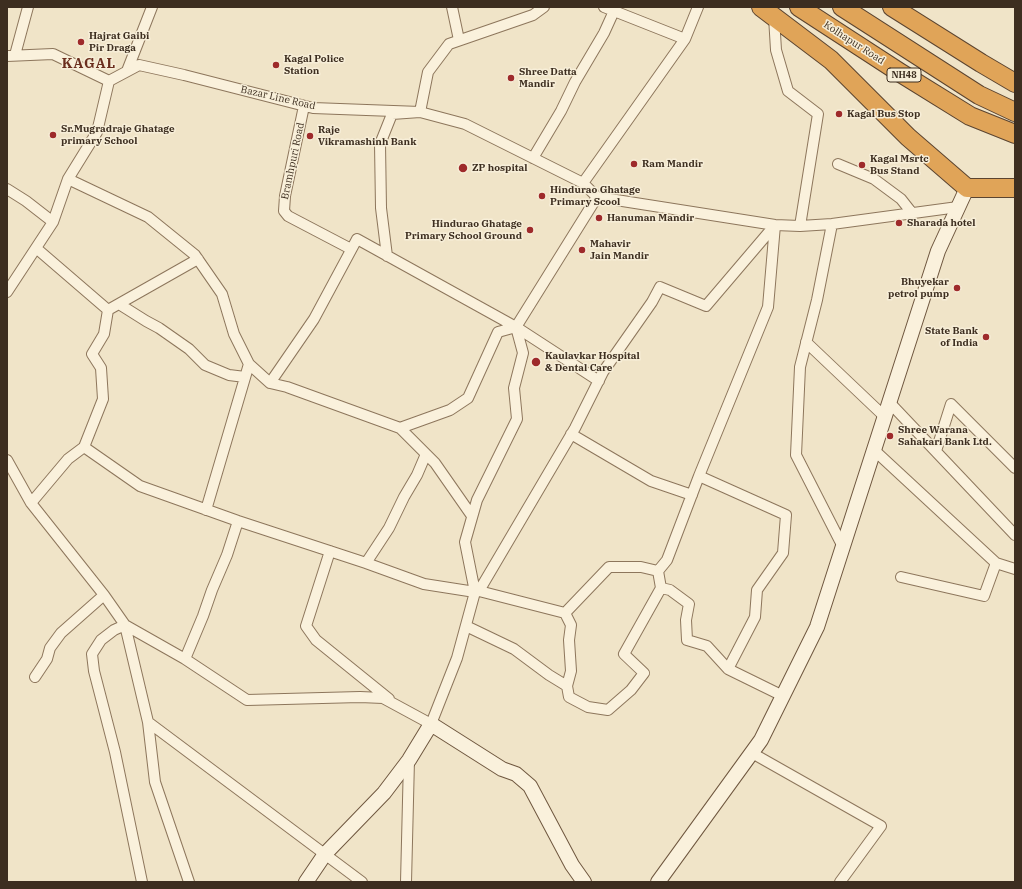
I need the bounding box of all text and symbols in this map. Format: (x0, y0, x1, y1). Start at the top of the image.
street label: Kolhapur Road (821, 19, 887, 67)
place label: Hajrat Gaibi Pir Draga (89, 30, 149, 54)
marker: Hajrat Gaibi Pir Draga (76, 37, 86, 47)
place label: Kagal Police Station (284, 53, 344, 76)
district label: KAGAL (62, 56, 116, 72)
marker: Kagal Police Station (271, 60, 281, 70)
place label: Shree Datta Mandir (519, 66, 577, 90)
road number: NH48 (887, 68, 921, 82)
marker: Shree Datta Mandir (506, 73, 516, 83)
street label: Bazar Line Road (239, 84, 317, 112)
place label: Kagal Bus Stop (847, 108, 920, 120)
marker: Kagal Bus Stop (834, 109, 844, 119)
street label: Bramhpuri Road (279, 121, 307, 201)
place label: Sr.Mugradraje Ghatage primary School (61, 123, 175, 146)
place label: Raje Vikramashinh Bank (318, 124, 416, 148)
marker: Sr.Mugradraje Ghatage primary School (48, 130, 58, 140)
marker: Raje Vikramashinh Bank (305, 131, 315, 141)
place label: Kagal Msrtc Bus Stand (870, 153, 928, 176)
place label: Ram Mandir (642, 158, 703, 170)
marker: Ram Mandir (629, 159, 639, 169)
marker: Kagal Msrtc Bus Stand (857, 160, 867, 170)
marker: ZP hospital (457, 162, 469, 174)
place label: ZP hospital (472, 162, 527, 174)
place label: Hindurao Ghatage Primary Scool (550, 184, 640, 208)
marker: Hindurao Ghatage Primary Scool (537, 191, 547, 201)
place label: Hanuman Mandir (607, 212, 694, 224)
marker: Hanuman Mandir (594, 213, 604, 223)
place label: Sharada hotel (907, 217, 975, 229)
place label: Hindurao Ghatage Primary School Ground (405, 218, 522, 242)
marker: Sharada hotel (894, 218, 904, 228)
marker: Hindurao Ghatage Primary School Ground (525, 225, 535, 235)
place label: Mahavir Jain Mandir (590, 238, 649, 262)
marker: Mahavir Jain Mandir (577, 245, 587, 255)
place label: Bhuyekar petrol pump (888, 276, 949, 300)
marker: Bhuyekar petrol pump (952, 283, 962, 293)
place label: State Bank of India (925, 325, 978, 348)
marker: State Bank of India (981, 332, 991, 342)
place label: Kaulavkar Hospital & Dental Care (545, 350, 640, 374)
marker: Kaulavkar Hospital & Dental Care (530, 356, 542, 368)
place label: Shree Warana Sahakari Bank Ltd. (898, 424, 992, 448)
marker: Shree Warana Sahakari Bank Ltd. (885, 431, 895, 441)

